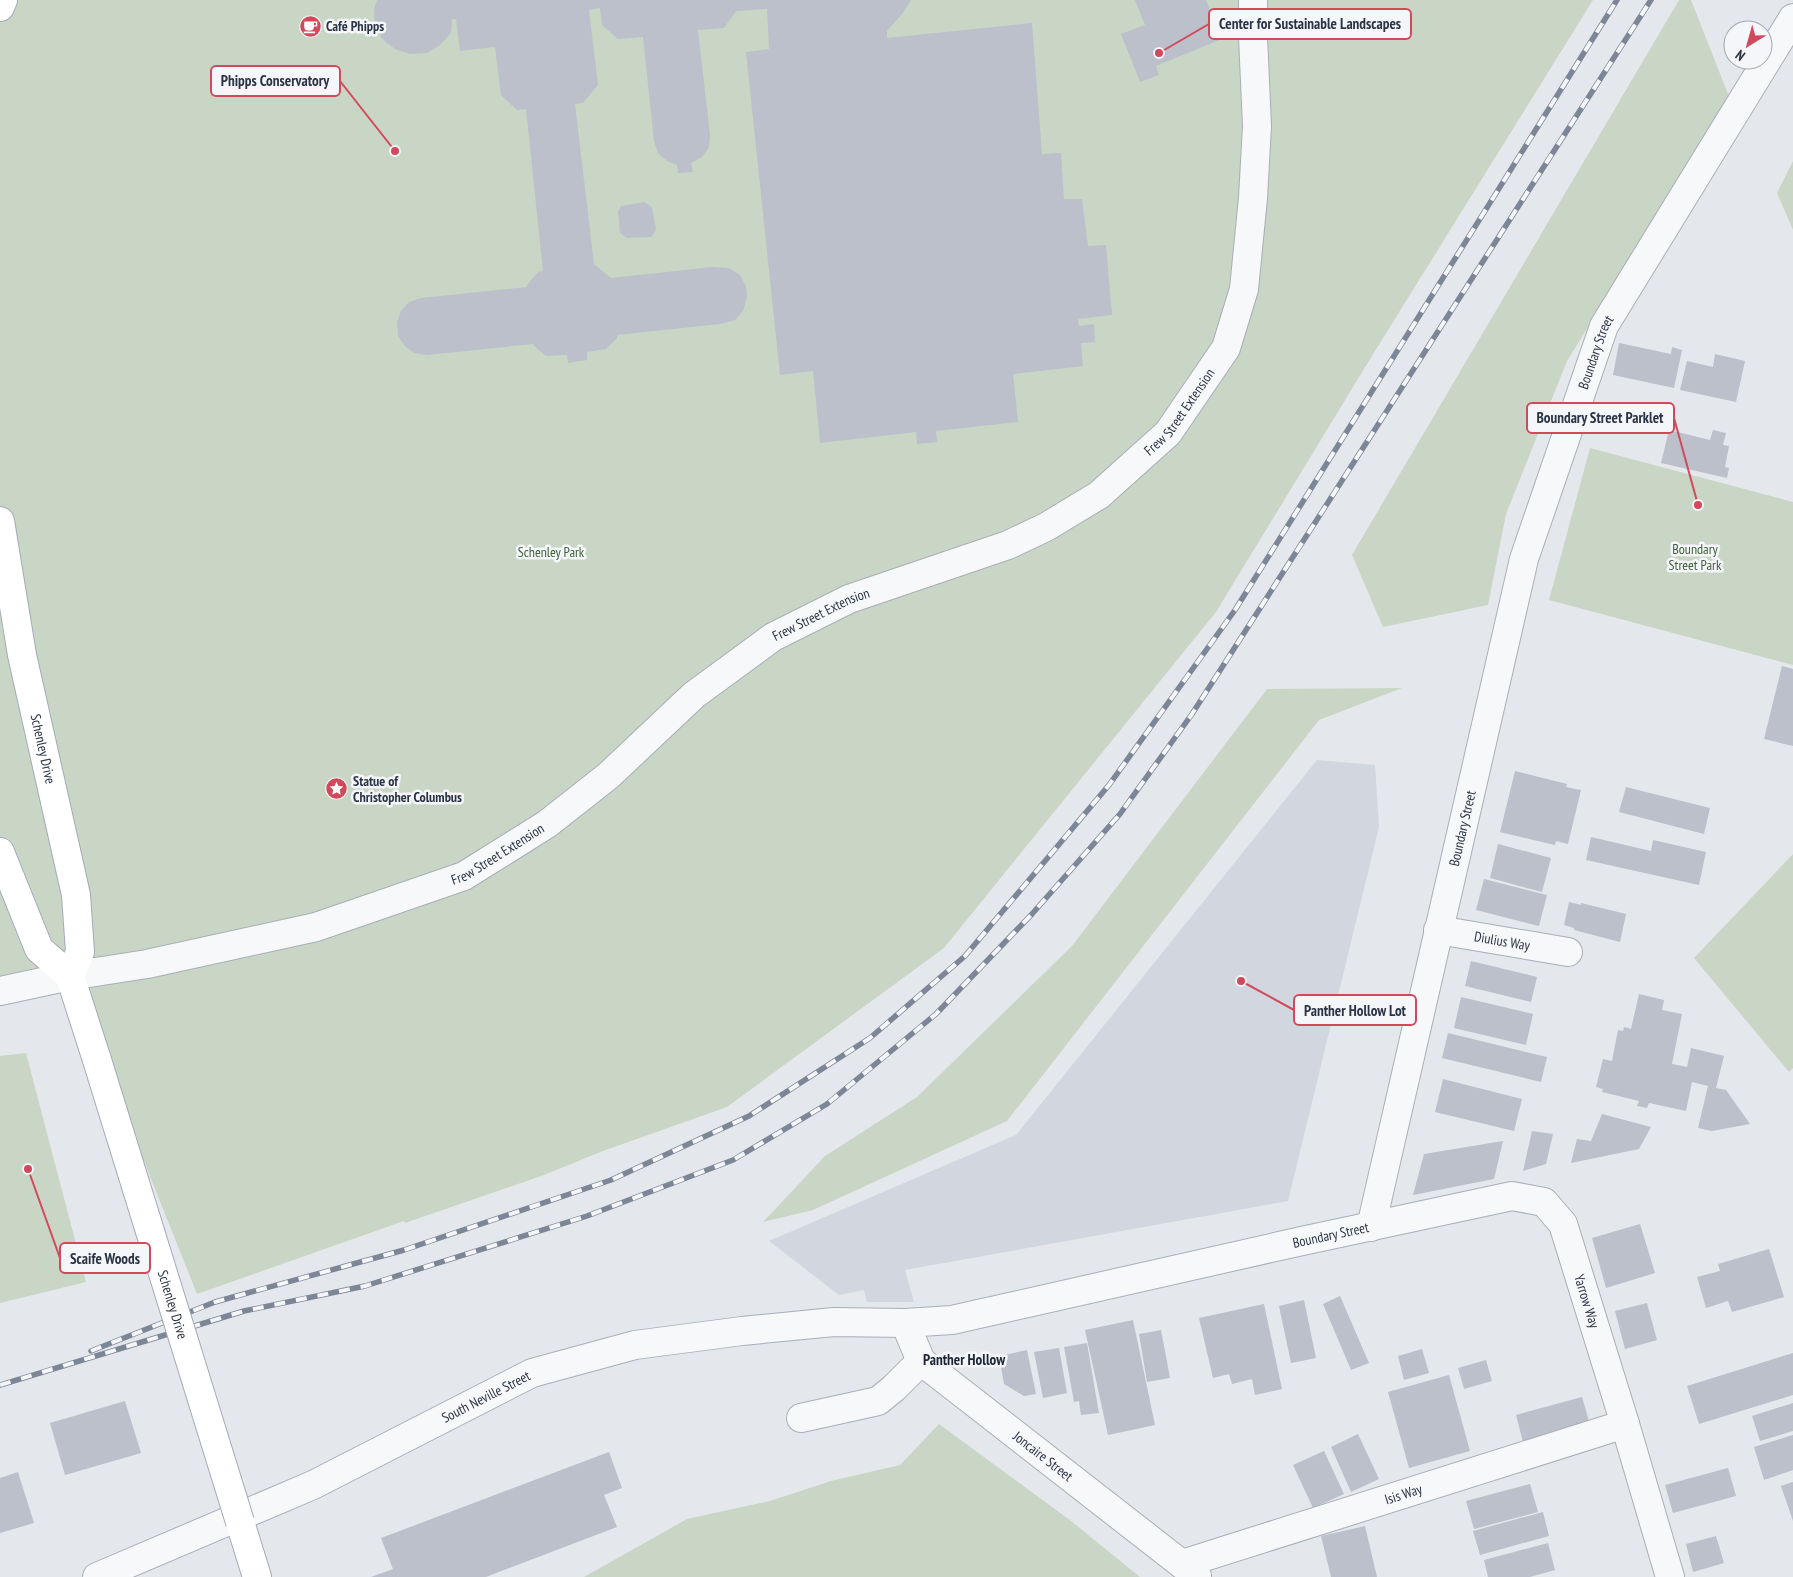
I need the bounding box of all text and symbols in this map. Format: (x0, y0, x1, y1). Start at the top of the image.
callout: Center for Sustainable Landscapes (1209, 9, 1411, 39)
cafe icon: Café Phipps (298, 14, 322, 38)
text: Center for Sustainable Landscapes (1219, 14, 1401, 33)
place label: Café Phipps (326, 17, 384, 35)
north arrow (1723, 20, 1773, 70)
text: N (1732, 46, 1749, 65)
callout: Phipps Conservatory (211, 66, 340, 96)
text: Phipps Conservatory (221, 71, 330, 90)
street label: Boundary Street (1574, 312, 1617, 392)
street label: Frew Street Extension (1140, 365, 1219, 459)
callout: Boundary Street Parklet (1527, 403, 1674, 433)
text: Boundary Street Parklet (1537, 408, 1664, 427)
park label: Boundary Street Park (1669, 540, 1722, 574)
park label: Schenley Park (518, 543, 585, 561)
street label: Frew Street Extension (769, 584, 872, 645)
street label: Schenley Drive (27, 712, 60, 786)
place label: Statue of Christopher Columbus (353, 772, 462, 806)
place icon: Statue of Christopher Columbus (325, 777, 349, 801)
street label: Boundary Street (1445, 789, 1480, 868)
street label: Frew Street Extension (449, 819, 547, 889)
street label: Diulius Way (1473, 927, 1532, 955)
callout: Panther Hollow Lot (1294, 995, 1416, 1025)
text: Panther Hollow Lot (1304, 1001, 1407, 1020)
street label: Boundary Street (1291, 1218, 1370, 1252)
callout: Scaife Woods (60, 1243, 150, 1273)
text: Scaife Woods (70, 1249, 140, 1268)
street label: Schenley Drive (154, 1268, 192, 1341)
street label: Yarrow Way (1570, 1272, 1604, 1331)
district label: Panther Hollow (923, 1350, 1006, 1369)
street label: South Neville Street (439, 1366, 533, 1427)
street label: Joncaire Street (1009, 1427, 1077, 1485)
street label: Isis Way (1382, 1480, 1425, 1508)

